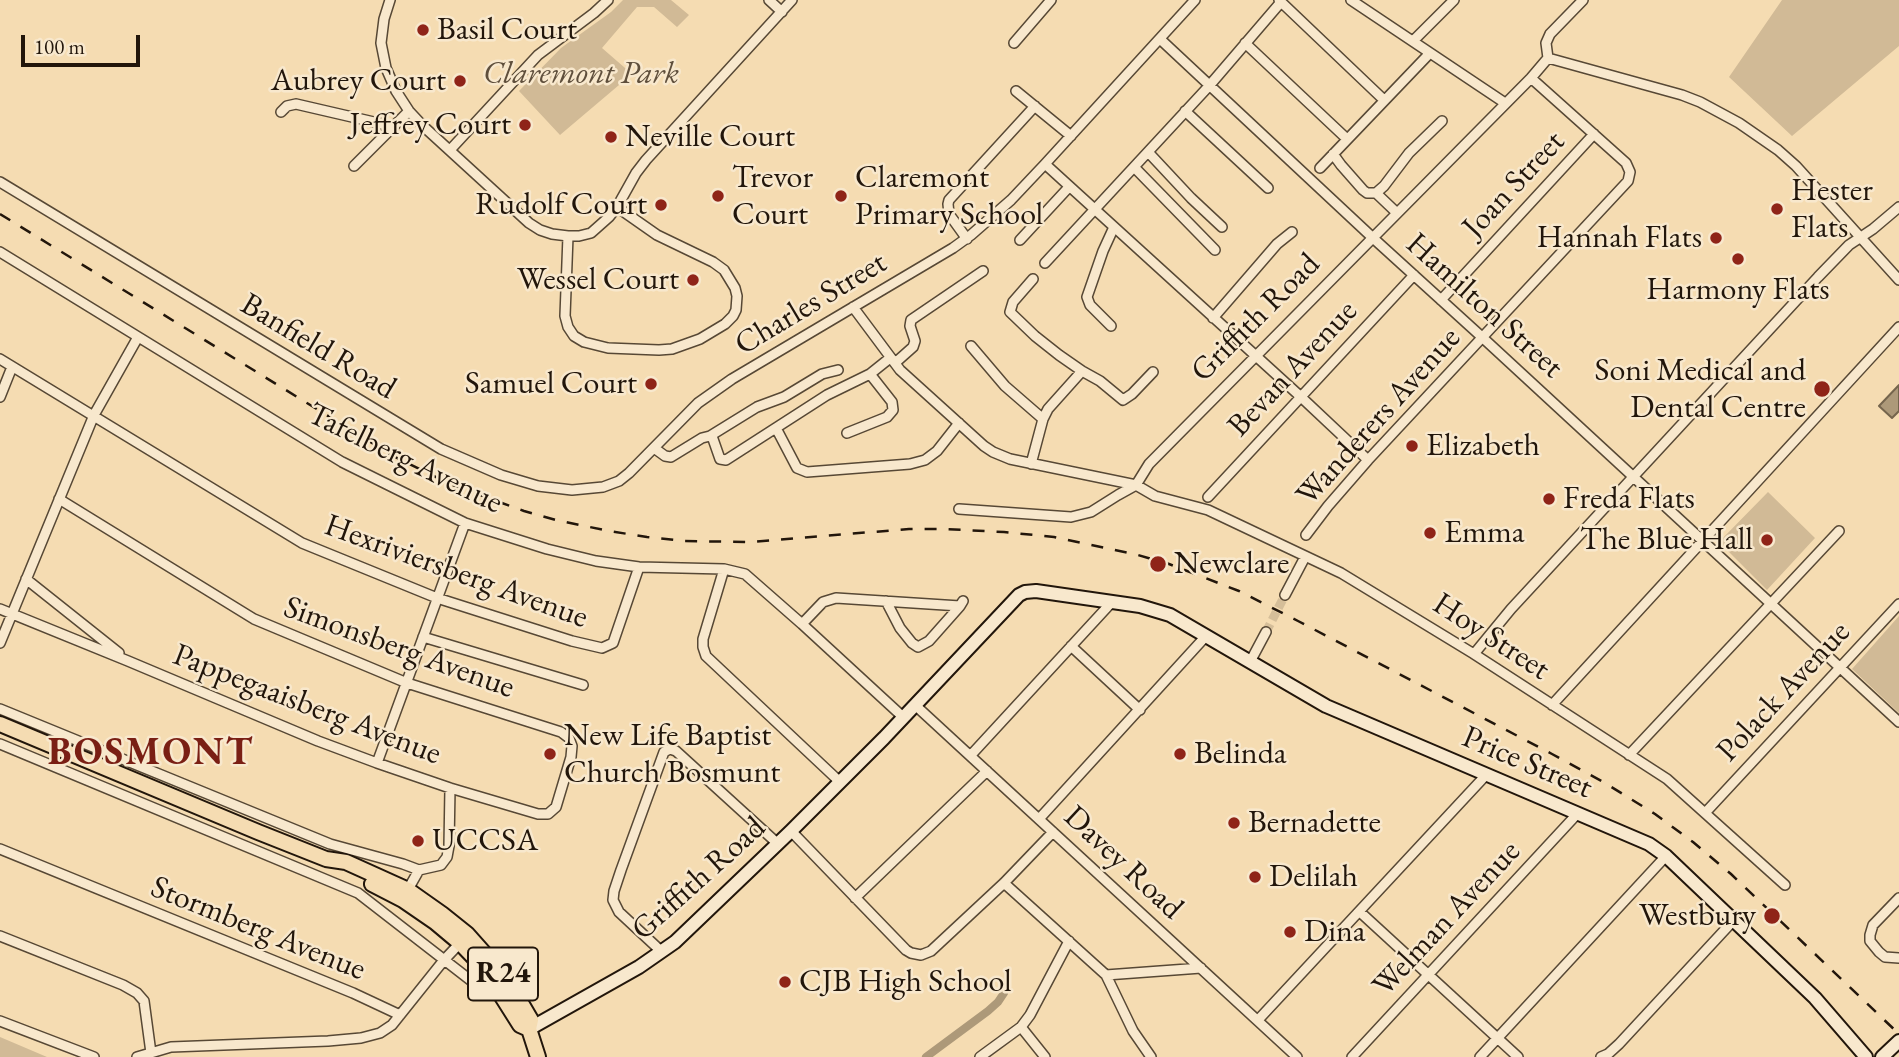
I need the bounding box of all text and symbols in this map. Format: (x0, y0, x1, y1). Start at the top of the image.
place label: Basil Court (437, 11, 577, 49)
scale bar (24, 21, 144, 65)
marker: Basil Court (415, 22, 431, 38)
text: 100 m (34, 33, 85, 60)
park label: Claremont Park (483, 55, 679, 93)
place label: Aubrey Court (271, 62, 446, 100)
marker: Aubrey Court (452, 73, 468, 89)
place label: Jeffrey Court (349, 106, 511, 144)
marker: Jeffrey Court (517, 117, 533, 133)
place label: Neville Court (625, 118, 795, 156)
street label: Joan Street (1455, 123, 1573, 247)
marker: Neville Court (603, 129, 619, 145)
place label: Trevor Court (732, 159, 813, 234)
place label: Claremont Primary School (855, 159, 1043, 234)
place label: Hester Flats (1791, 172, 1873, 247)
place label: Rudolf Court (475, 186, 647, 224)
marker: Trevor Court (710, 188, 726, 204)
marker: Claremont Primary School (833, 188, 849, 204)
marker: Rudolf Court (653, 197, 669, 213)
marker: Hester Flats (1769, 201, 1785, 217)
place label: Hannah Flats (1537, 219, 1702, 257)
street label: Hamilton Street (1397, 225, 1571, 387)
marker: Hannah Flats (1708, 230, 1724, 246)
street label: Charles Street (728, 244, 894, 364)
street label: Griffith Road (1184, 246, 1328, 390)
marker: Harmony Flats (1730, 251, 1746, 267)
place label: Wessel Court (517, 261, 679, 299)
place label: Harmony Flats (1646, 271, 1830, 309)
marker: Wessel Court (685, 272, 701, 288)
street label: Banfield Road (233, 286, 403, 408)
street label: Bevan Avenue (1220, 293, 1366, 445)
street label: Wanderers Avenue (1289, 320, 1469, 514)
place label: Soni Medical and Dental Centre (1595, 352, 1806, 427)
place label: Samuel Court (465, 365, 637, 403)
marker: Samuel Court (643, 376, 659, 392)
marker: Soni Medical and Dental Centre (1812, 379, 1832, 399)
street label: Tafelberg Avenue (301, 395, 509, 523)
place label: Elizabeth (1426, 427, 1540, 465)
marker: Elizabeth (1404, 438, 1420, 454)
place label: Freda Flats (1563, 480, 1695, 518)
marker: Freda Flats (1541, 491, 1557, 507)
street label: Hexriviersberg Avenue (319, 507, 593, 637)
place label: Emma (1444, 514, 1525, 552)
place label: The Blue Hall (1580, 521, 1753, 559)
marker: Emma (1422, 525, 1438, 541)
marker: The Blue Hall (1759, 532, 1775, 548)
place label: Newclare (1174, 545, 1290, 583)
marker: Newclare (1148, 554, 1168, 574)
street label: Hoy Street (1425, 585, 1557, 689)
street label: Simonsberg Avenue (278, 588, 520, 708)
street label: Polack Avenue (1709, 614, 1859, 770)
street label: Pappegaaisberg Avenue (168, 636, 446, 774)
place label: New Life Baptist Church Bosmunt (564, 717, 780, 792)
street label: Price Street (1456, 718, 1598, 808)
district label: BOSMONT (49, 731, 253, 777)
place label: Belinda (1194, 735, 1287, 773)
marker: New Life Baptist Church Bosmunt (542, 746, 558, 762)
marker: Belinda (1172, 746, 1188, 762)
street label: Davey Road (1055, 798, 1191, 928)
place label: Bernadette (1248, 804, 1381, 842)
street label: Griffith Road (624, 809, 774, 949)
marker: Bernadette (1226, 815, 1242, 831)
place label: UCCSA (432, 822, 538, 860)
marker: UCCSA (410, 833, 426, 849)
street label: Welman Avenue (1365, 833, 1529, 1005)
place label: Delilah (1269, 858, 1358, 896)
street label: Stormberg Avenue (145, 868, 371, 990)
marker: Delilah (1247, 869, 1263, 885)
place label: Westbury (1639, 897, 1756, 935)
marker: Westbury (1762, 906, 1782, 926)
place label: Dina (1304, 913, 1366, 951)
marker: Dina (1282, 924, 1298, 940)
road number: R24 (468, 948, 538, 1000)
place label: CJB High School (799, 963, 1012, 1001)
marker: CJB High School (777, 974, 793, 990)

